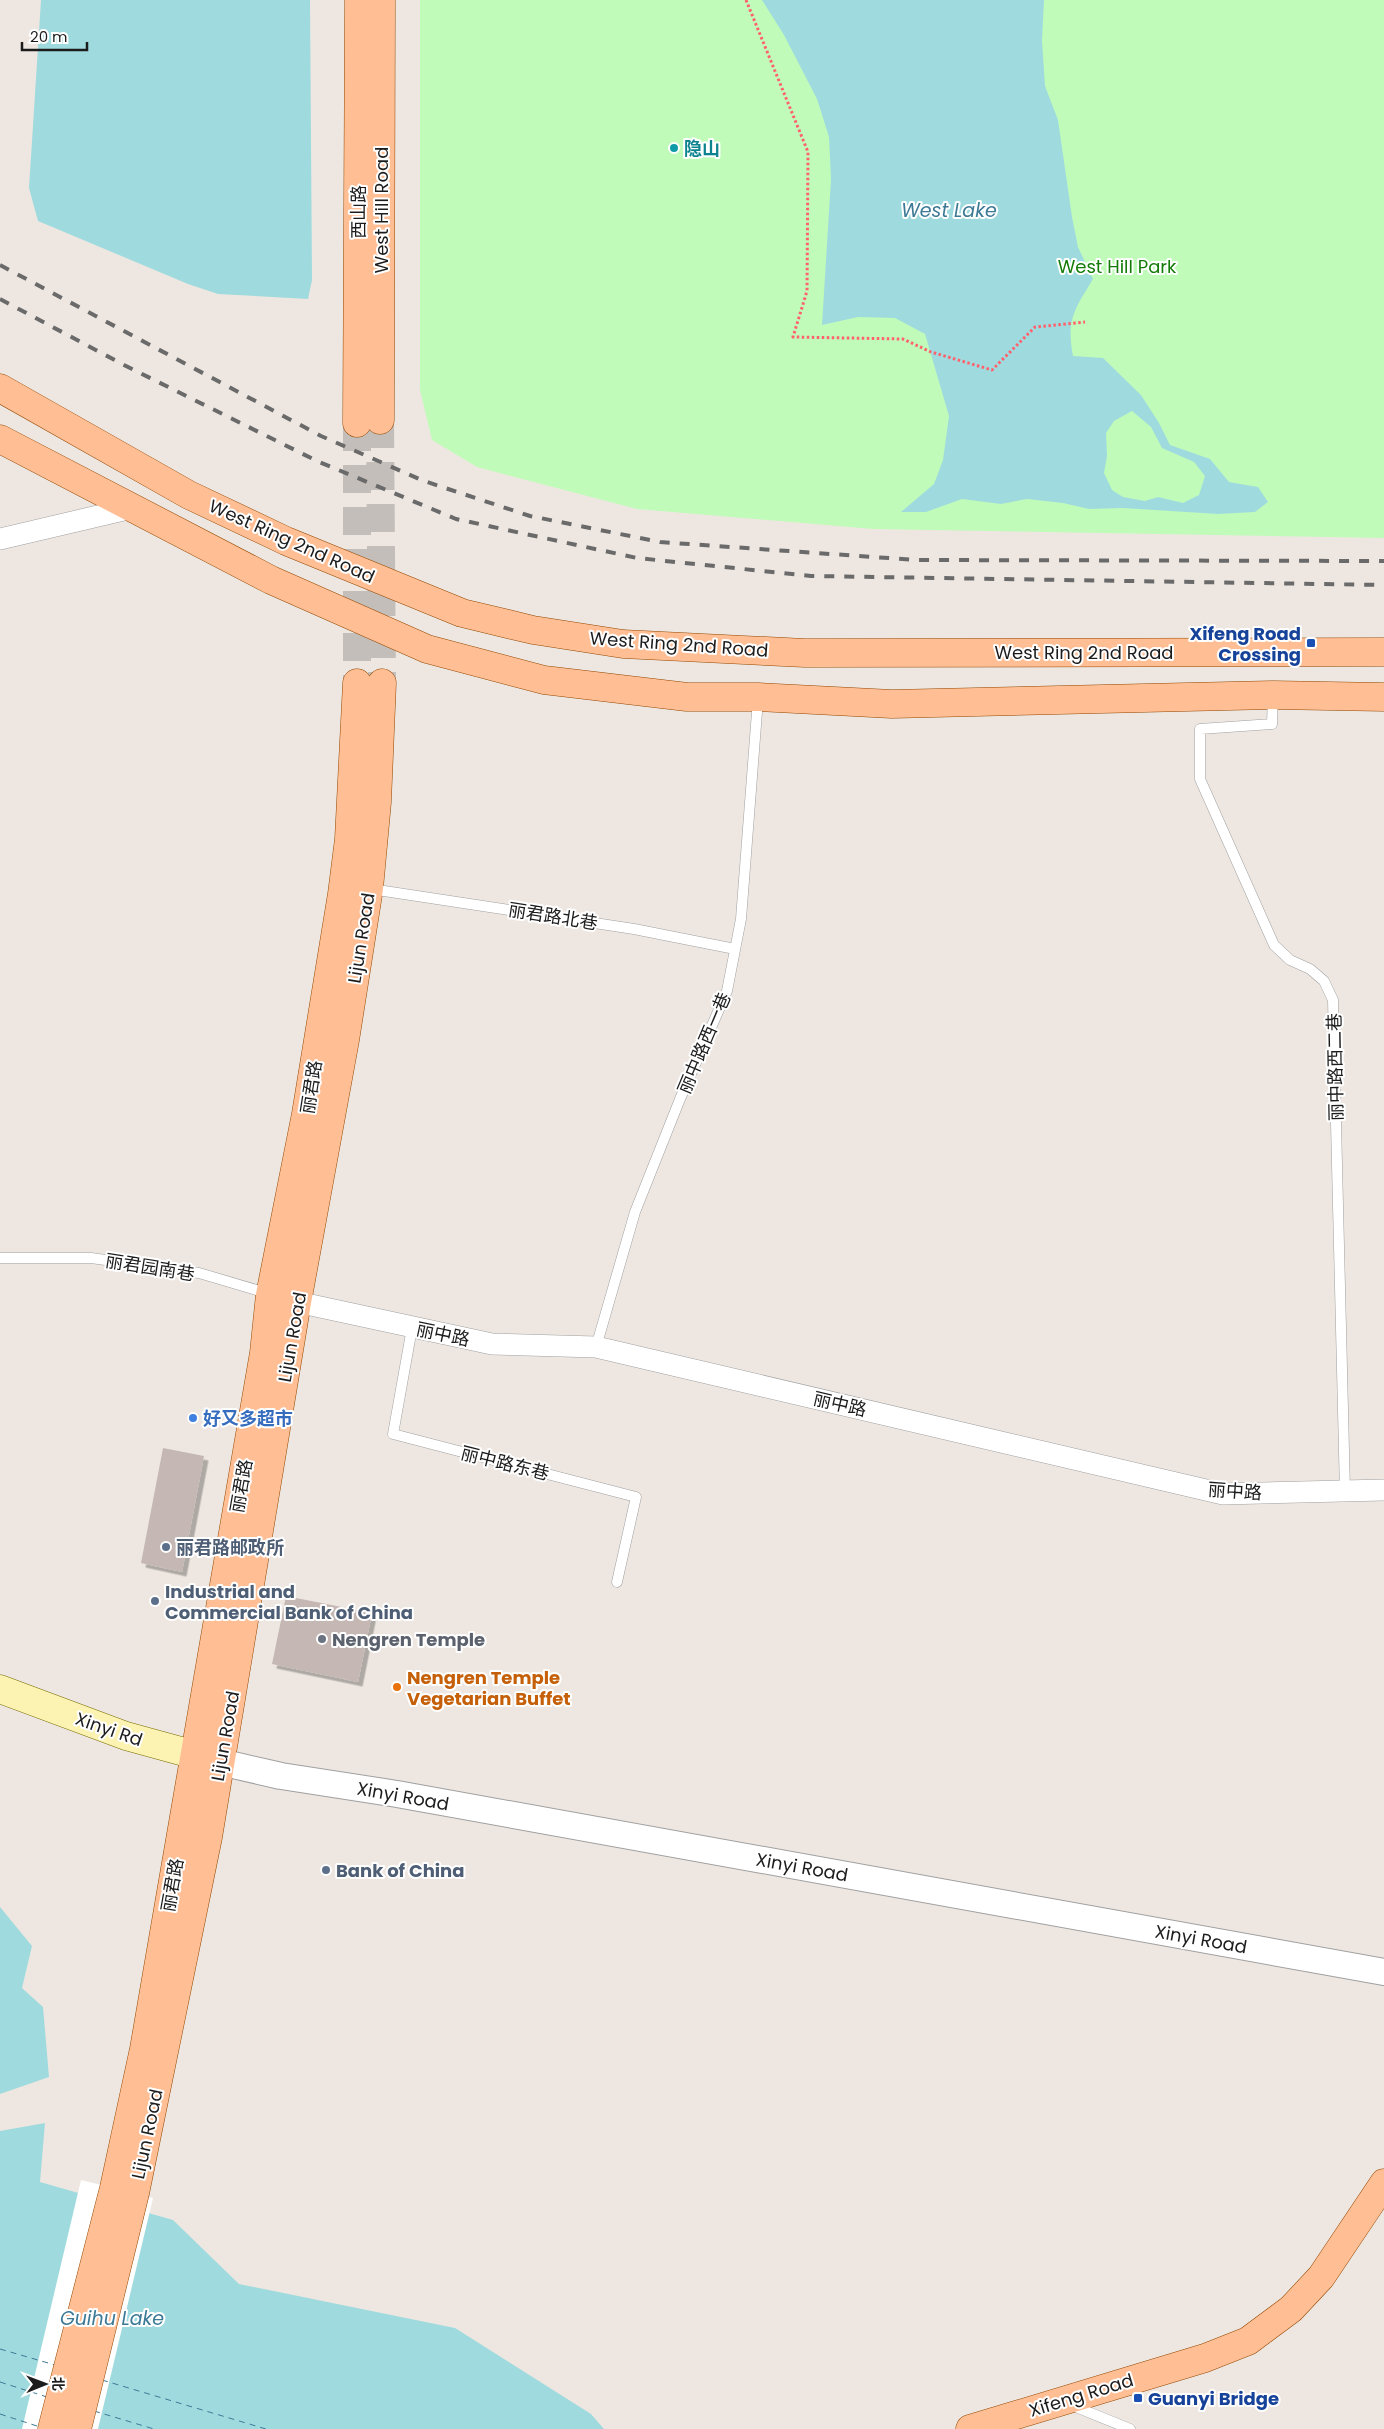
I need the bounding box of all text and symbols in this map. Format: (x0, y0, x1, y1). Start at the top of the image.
scale bar (22, 20, 88, 52)
text: 20 m (30, 26, 68, 47)
place label: 隐山 (684, 136, 720, 161)
marker: 隐山 (668, 142, 680, 154)
street label: West Hill Road (369, 147, 394, 273)
street label: 西山路 (346, 185, 371, 239)
water label: West Lake (901, 197, 997, 224)
park label: West Hill Park (1058, 254, 1177, 279)
street label: West Ring 2nd Road (205, 493, 379, 589)
place label: Xifeng Road Crossing (1189, 621, 1301, 667)
street label: West Ring 2nd Road (589, 625, 769, 663)
marker: Xifeng Road Crossing (1305, 637, 1317, 649)
street label: West Ring 2nd Road (995, 640, 1174, 665)
street label: Lijun Road (342, 891, 380, 985)
street label: 丽君路北巷 (507, 897, 599, 935)
street label: 丽中路西一巷 (671, 988, 737, 1098)
street label: 丽中路西二巷 (1322, 1013, 1348, 1121)
street label: 丽君路 (294, 1058, 328, 1116)
street label: 丽君园南巷 (104, 1248, 196, 1286)
street label: Lijun Road (272, 1290, 312, 1384)
street label: 丽中路 (414, 1316, 472, 1352)
street label: 丽中路 (811, 1386, 869, 1422)
place label: 好又多超市 (203, 1406, 293, 1431)
marker: 好又多超市 (187, 1412, 199, 1424)
street label: 丽中路东巷 (458, 1440, 552, 1486)
street label: 丽君路 (224, 1457, 258, 1515)
street label: 丽中路 (1207, 1477, 1263, 1505)
place label: 丽君路邮政所 (176, 1535, 284, 1560)
marker: 丽君路邮政所 (160, 1541, 172, 1553)
place label: Industrial and Commercial Bank of China (165, 1579, 413, 1625)
marker: Industrial and Commercial Bank of China (149, 1595, 161, 1607)
place label: Nengren Temple (332, 1627, 485, 1652)
marker: Nengren Temple (316, 1633, 328, 1645)
place label: Nengren Temple Vegetarian Buffet (407, 1665, 571, 1711)
marker: Nengren Temple Vegetarian Buffet (391, 1681, 403, 1693)
street label: Lijun Road (205, 1689, 245, 1783)
street label: Xinyi Rd (72, 1706, 146, 1752)
street label: Xinyi Road (355, 1776, 451, 1816)
street label: Xinyi Road (754, 1847, 850, 1887)
street label: 丽君路 (155, 1856, 189, 1914)
place label: Bank of China (336, 1858, 464, 1883)
marker: Bank of China (320, 1864, 332, 1876)
street label: Xinyi Road (1153, 1919, 1249, 1959)
street label: Lijun Road (125, 2087, 169, 2181)
water label: Guihu Lake (60, 2305, 164, 2332)
north arrow (20, 2359, 70, 2409)
street label: Xifeng Road (1026, 2367, 1136, 2423)
text: 北 (48, 2377, 68, 2391)
place label: Guanyi Bridge (1148, 2386, 1279, 2411)
marker: Guanyi Bridge (1132, 2392, 1144, 2404)

